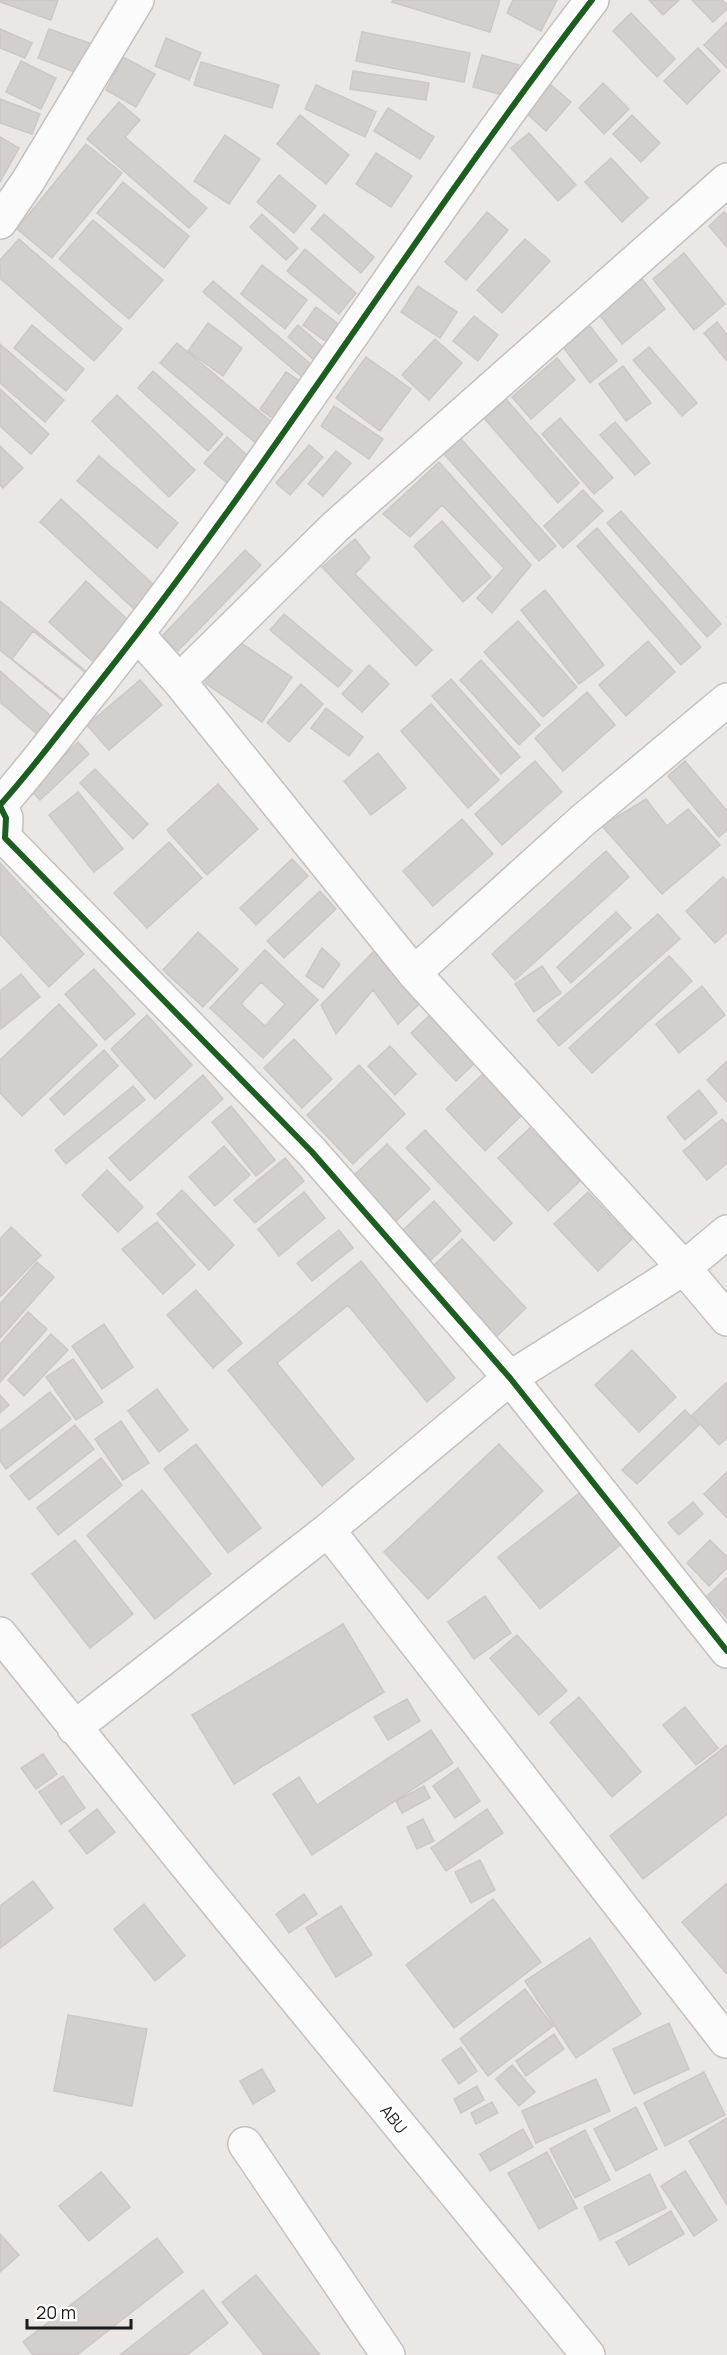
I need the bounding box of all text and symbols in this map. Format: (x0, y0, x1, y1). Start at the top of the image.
street label: ABU (376, 2100, 412, 2138)
scale bar (27, 2292, 130, 2330)
text: 20 m (36, 2300, 76, 2324)

